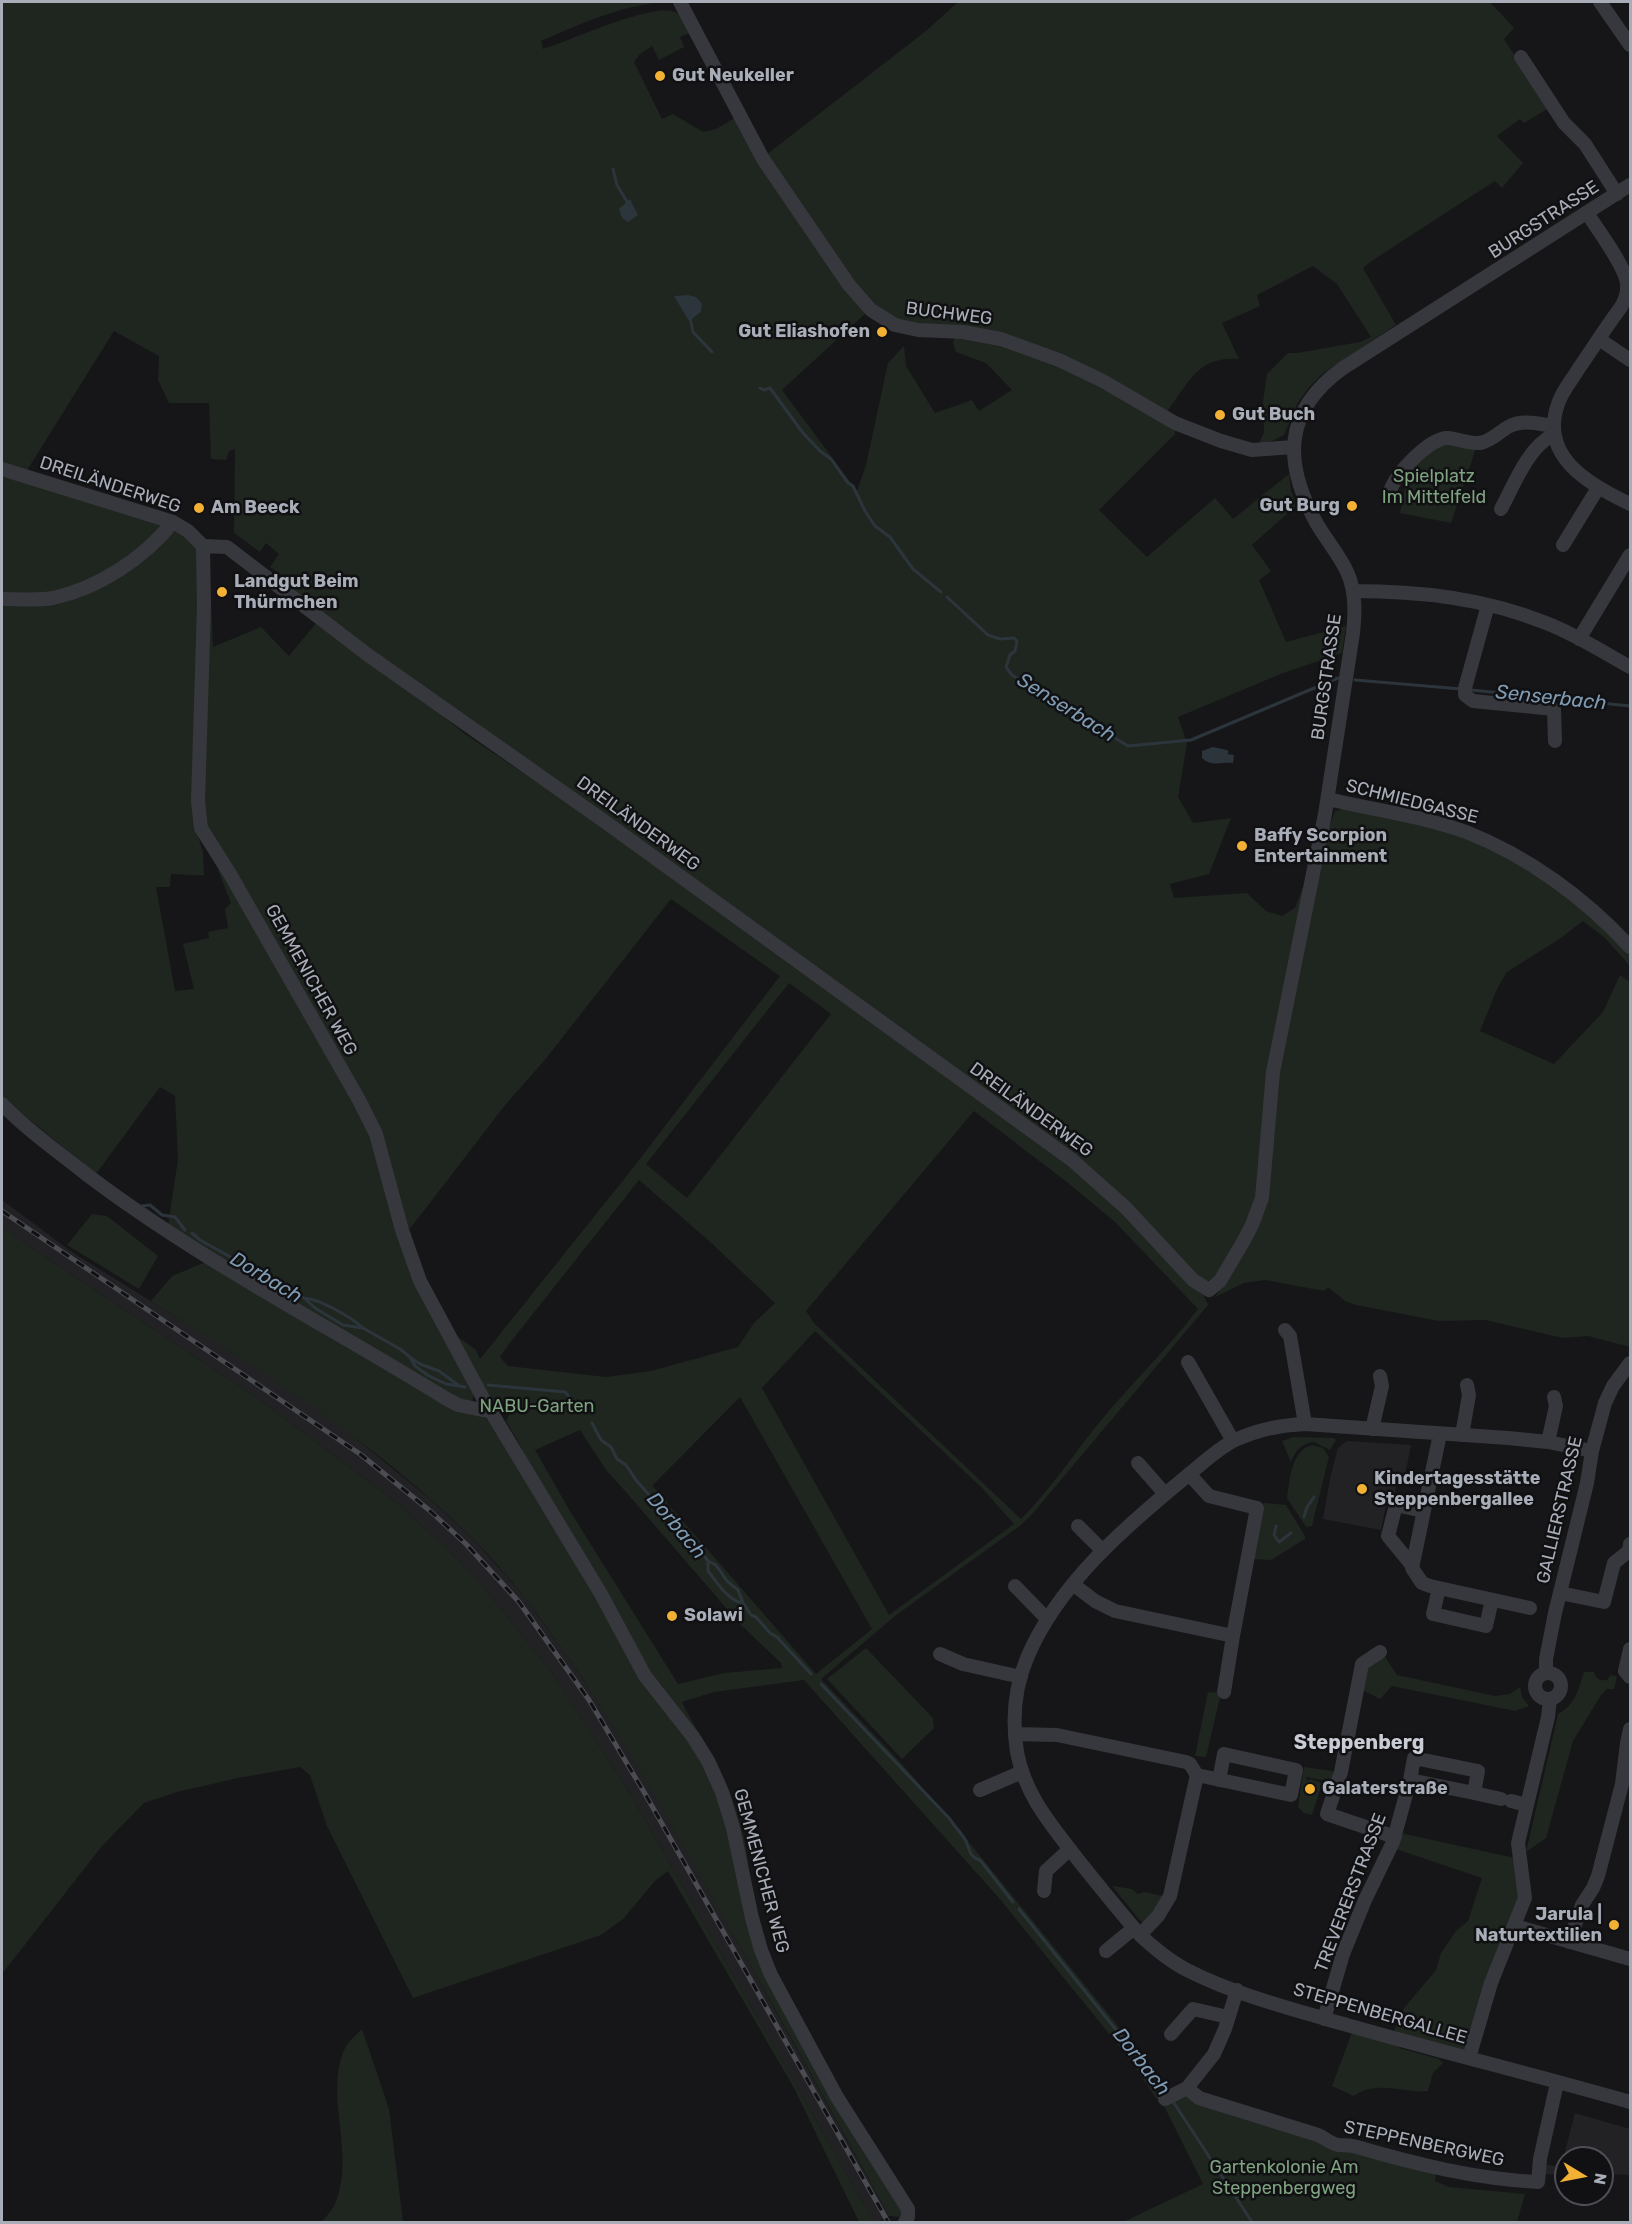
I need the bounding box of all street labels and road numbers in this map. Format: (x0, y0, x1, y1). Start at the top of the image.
street label: BURGSTRASSE (1485, 176, 1603, 264)
street label: BUCHWEG (905, 298, 993, 330)
street label: DREILÄNDERWEG (37, 452, 183, 518)
street label: BURGSTRASSE (1307, 613, 1347, 741)
street label: DREILÄNDERWEG (572, 772, 704, 876)
street label: SCHMIEDGASSE (1344, 775, 1480, 829)
street label: GEMMENICHER WEG (260, 901, 362, 1059)
street label: DREILÄNDERWEG (965, 1058, 1097, 1162)
street label: GALLIERSTRASSE (1533, 1434, 1587, 1586)
street label: GEMMENICHER WEG (729, 1786, 793, 1956)
street label: TREVERERSTRASSE (1311, 1810, 1391, 1976)
street label: STEPPENBERGALLEE (1291, 1979, 1469, 2049)
street label: STEPPENBERGWEG (1342, 2116, 1506, 2172)

